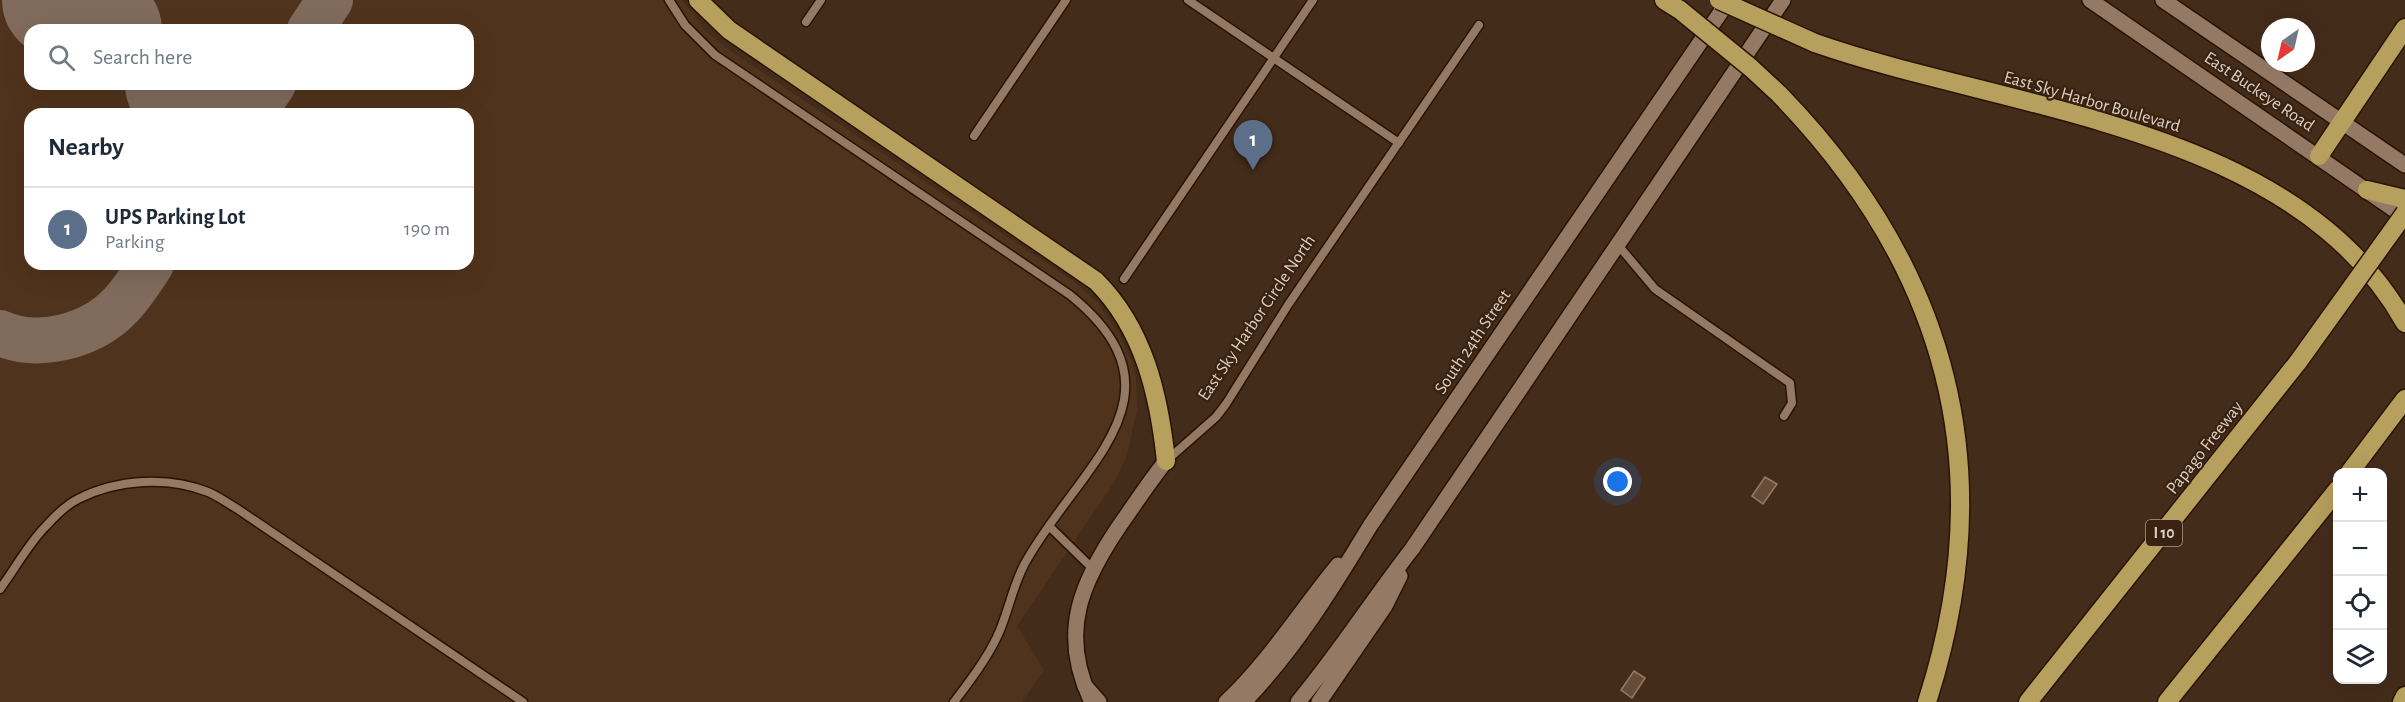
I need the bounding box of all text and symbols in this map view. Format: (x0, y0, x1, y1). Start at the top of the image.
north arrow (2261, 18, 2315, 72)
search box (24, 24, 474, 90)
icon: search (45, 41, 78, 74)
text: Search here (93, 46, 192, 68)
street label: East Buckeye Road (2201, 49, 2317, 135)
street label: East Sky Harbor Boulevard (2002, 68, 2182, 136)
pin: 1 (1234, 120, 1272, 170)
text: Nearby (48, 134, 124, 160)
text: UPS Parking Lot (105, 206, 245, 228)
text: 1 (64, 219, 71, 239)
text: 190 m (404, 219, 450, 239)
text: Parking (105, 232, 164, 252)
street label: East Sky Harbor Circle North (1195, 232, 1319, 404)
street label: South 24th Street (1432, 286, 1515, 397)
street label: Papago Freeway (2163, 398, 2247, 498)
your location (1603, 467, 1632, 496)
map controls (2333, 468, 2387, 684)
button: + (2333, 468, 2387, 522)
road number: I 10 (2146, 520, 2182, 546)
button: − (2333, 522, 2387, 576)
button: locate (2333, 576, 2387, 630)
button: layers (2333, 630, 2387, 684)

